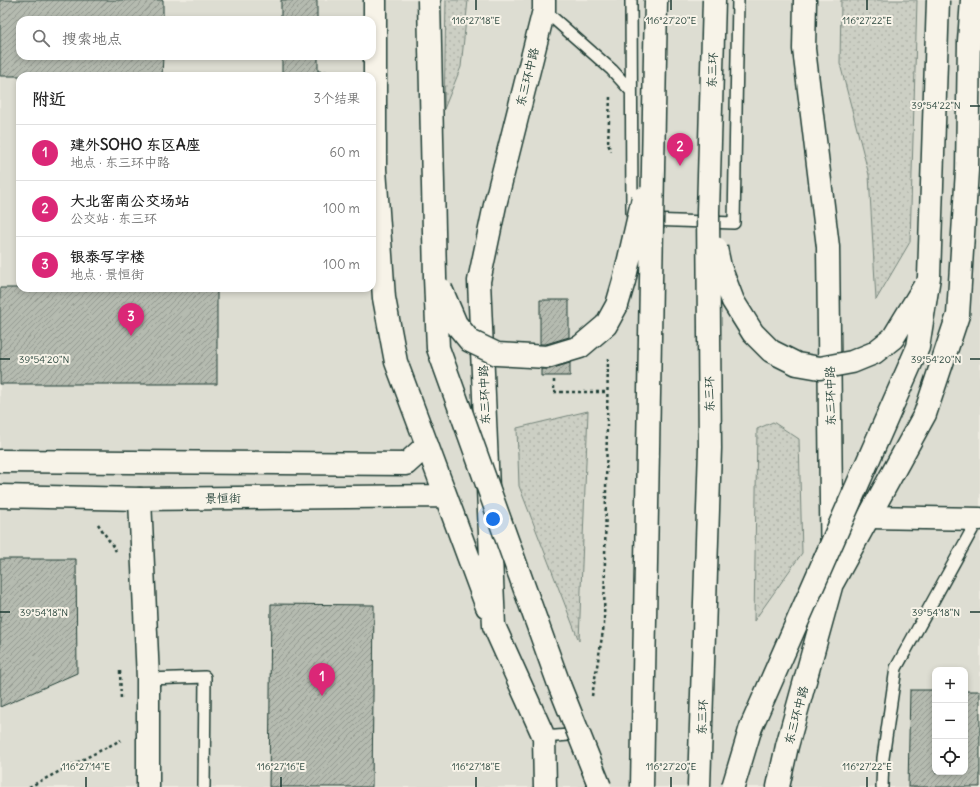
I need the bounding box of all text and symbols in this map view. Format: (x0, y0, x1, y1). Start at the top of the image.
text: 116°27'18"E (452, 14, 500, 27)
text: 116°27'20"E (646, 14, 696, 27)
text: 116°27'22"E (842, 14, 892, 27)
search box (16, 16, 376, 60)
icon: search (30, 27, 52, 49)
text: 搜索地点 (62, 29, 122, 48)
street label: 东三环中路 (512, 46, 542, 108)
street label: 东三环 (704, 52, 720, 88)
text: 附近 (32, 88, 66, 110)
text: 3个结果 (314, 90, 360, 107)
text: 39°54'22"N (911, 99, 961, 112)
pin: 2 (667, 133, 693, 166)
text: 建外SOHO 东区A座 (70, 135, 201, 154)
text: 1 (42, 144, 48, 161)
text: 60 m (329, 144, 360, 161)
text: 地点 · 东三环中路 (70, 154, 170, 171)
text: 大北窑南公交场站 (70, 191, 190, 210)
text: 2 (41, 200, 49, 217)
text: 100 m (323, 200, 360, 217)
text: 公交站 · 东三环 (70, 210, 157, 227)
text: 银泰写字楼 (70, 247, 145, 266)
text: 3 (41, 256, 49, 273)
text: 100 m (323, 256, 360, 273)
text: 地点 · 景恒街 (70, 266, 144, 283)
pin: 3 (118, 303, 144, 336)
text: 39°54'20"N (19, 353, 69, 366)
text: 39°54'20"N (911, 353, 961, 366)
street label: 东三环中路 (475, 365, 493, 425)
street label: 东三环中路 (822, 366, 838, 426)
street label: 东三环 (701, 376, 717, 412)
street label: 景恒街 (205, 490, 241, 506)
your location (483, 509, 503, 529)
text: 39°54'18"N (20, 606, 68, 619)
text: 39°54'18"N (912, 606, 960, 619)
pin: 1 (309, 663, 335, 696)
map controls (932, 667, 968, 775)
button: + (932, 667, 968, 703)
street label: 东三环中路 (781, 684, 811, 746)
street label: 东三环 (694, 699, 710, 735)
button: − (932, 703, 968, 739)
button: locate (932, 739, 968, 775)
text: 116°27'14"E (62, 760, 110, 773)
text: 116°27'16"E (257, 760, 305, 773)
text: 116°27'18"E (452, 760, 500, 773)
text: 116°27'20"E (646, 760, 696, 773)
text: 116°27'22"E (842, 760, 892, 773)

